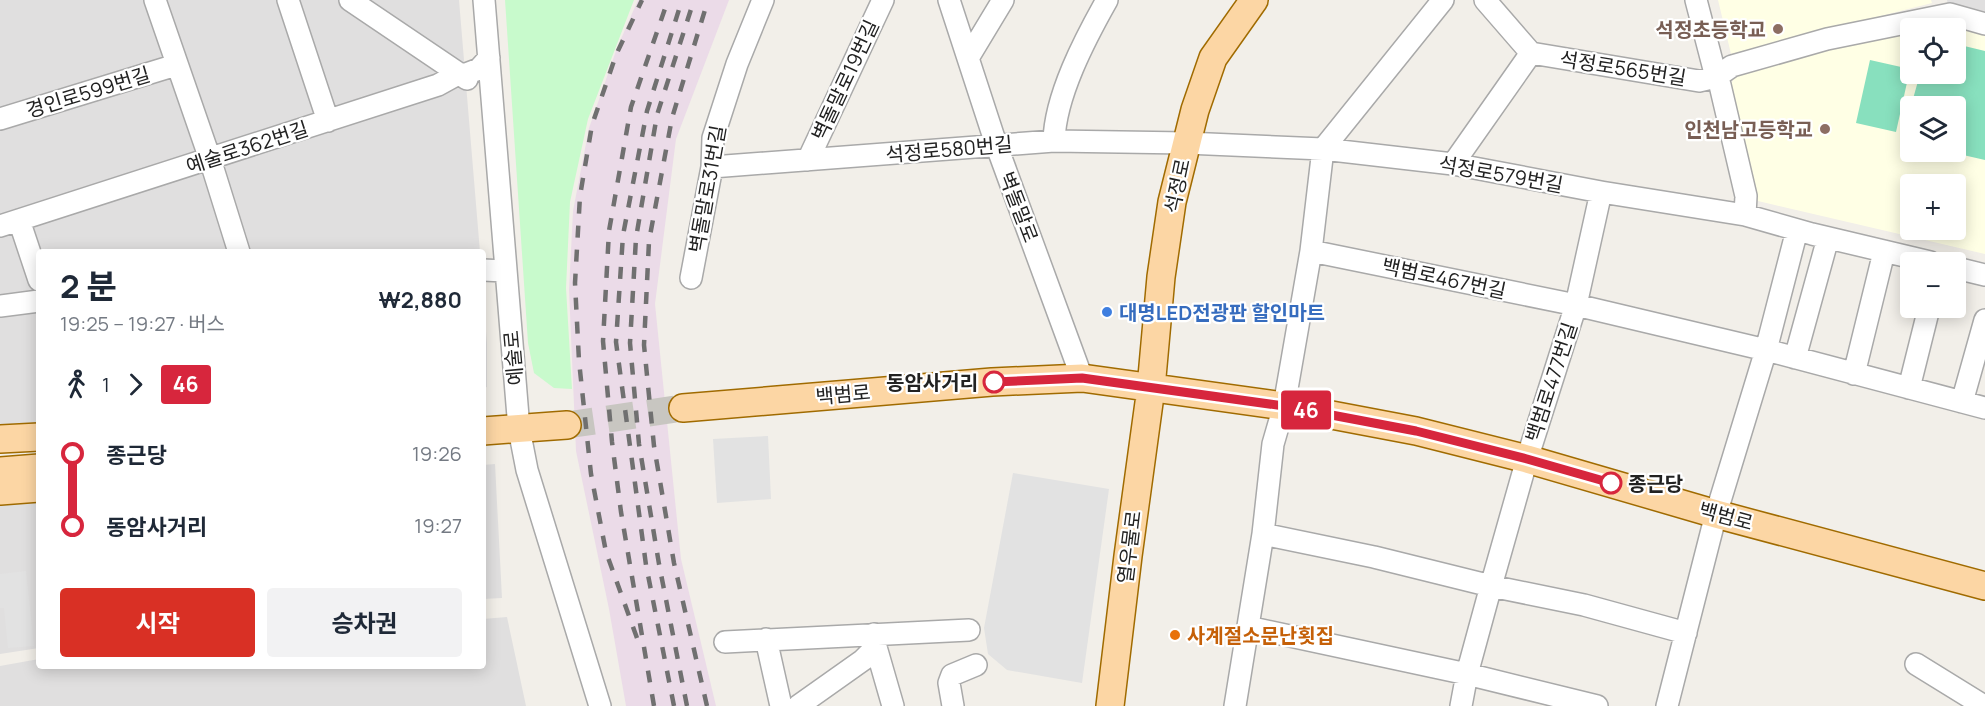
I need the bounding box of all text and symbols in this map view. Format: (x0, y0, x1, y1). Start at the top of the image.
street label: 벽돌말로19번길 (805, 15, 885, 145)
place label: 석정초등학교 (1656, 16, 1766, 43)
map controls (1900, 18, 1966, 318)
button: locate (1900, 18, 1966, 84)
marker: 석정초등학교 (1771, 22, 1785, 36)
street label: 석정로565번길 (1558, 45, 1688, 91)
street label: 경인로599번길 (23, 60, 153, 124)
button: layers (1900, 96, 1966, 162)
street label: 예술로362번길 (182, 115, 312, 179)
place label: 인천남고등학교 (1684, 116, 1813, 143)
marker: 인천남고등학교 (1818, 122, 1832, 136)
street label: 벽돌말로31번길 (682, 123, 732, 255)
street label: 석정로580번길 (884, 130, 1014, 168)
street label: 석정로579번길 (1437, 150, 1565, 198)
street label: 석정로 (1158, 156, 1196, 216)
street label: 벽돌말로 (993, 168, 1045, 246)
button: + (1900, 174, 1966, 240)
street label: 백범로467번길 (1379, 252, 1509, 304)
button: − (1900, 252, 1966, 318)
text: 2 분 (60, 263, 117, 308)
text: ₩2,880 (379, 285, 462, 315)
place label: 대명LED전광판 할인마트 (1119, 299, 1325, 326)
marker: 대명LED전광판 할인마트 (1100, 305, 1114, 319)
text: 19:25 – 19:27 · 버스 (60, 310, 225, 337)
street label: 백범로477번길 (1519, 319, 1583, 445)
street label: 예술로 (497, 329, 529, 387)
icon: walk (60, 368, 93, 401)
icon: forward (119, 368, 152, 401)
place label: 동암사거리 (886, 369, 978, 396)
text: 46 (173, 370, 199, 398)
text: 1 (102, 371, 110, 398)
marker: 동암사거리 (983, 371, 1005, 393)
street label: 백범로 (814, 378, 872, 410)
line badge: 46 (1279, 390, 1333, 430)
text: 46 (1293, 396, 1319, 424)
text: 종근당 (106, 440, 167, 470)
text: 19:26 (412, 440, 462, 467)
place label: 종근당 (1628, 470, 1683, 497)
marker: 종근당 (1600, 472, 1622, 494)
street label: 백범로 (1696, 496, 1756, 536)
street label: 열우물로 (1111, 509, 1147, 585)
text: 동암사거리 (106, 512, 207, 542)
text: 19:27 (414, 512, 462, 539)
button: 시작 (60, 588, 255, 657)
button: 승차권 (267, 588, 462, 657)
place label: 사계절소문난횟집 (1187, 622, 1334, 649)
marker: 사계절소문난횟집 (1168, 628, 1182, 642)

